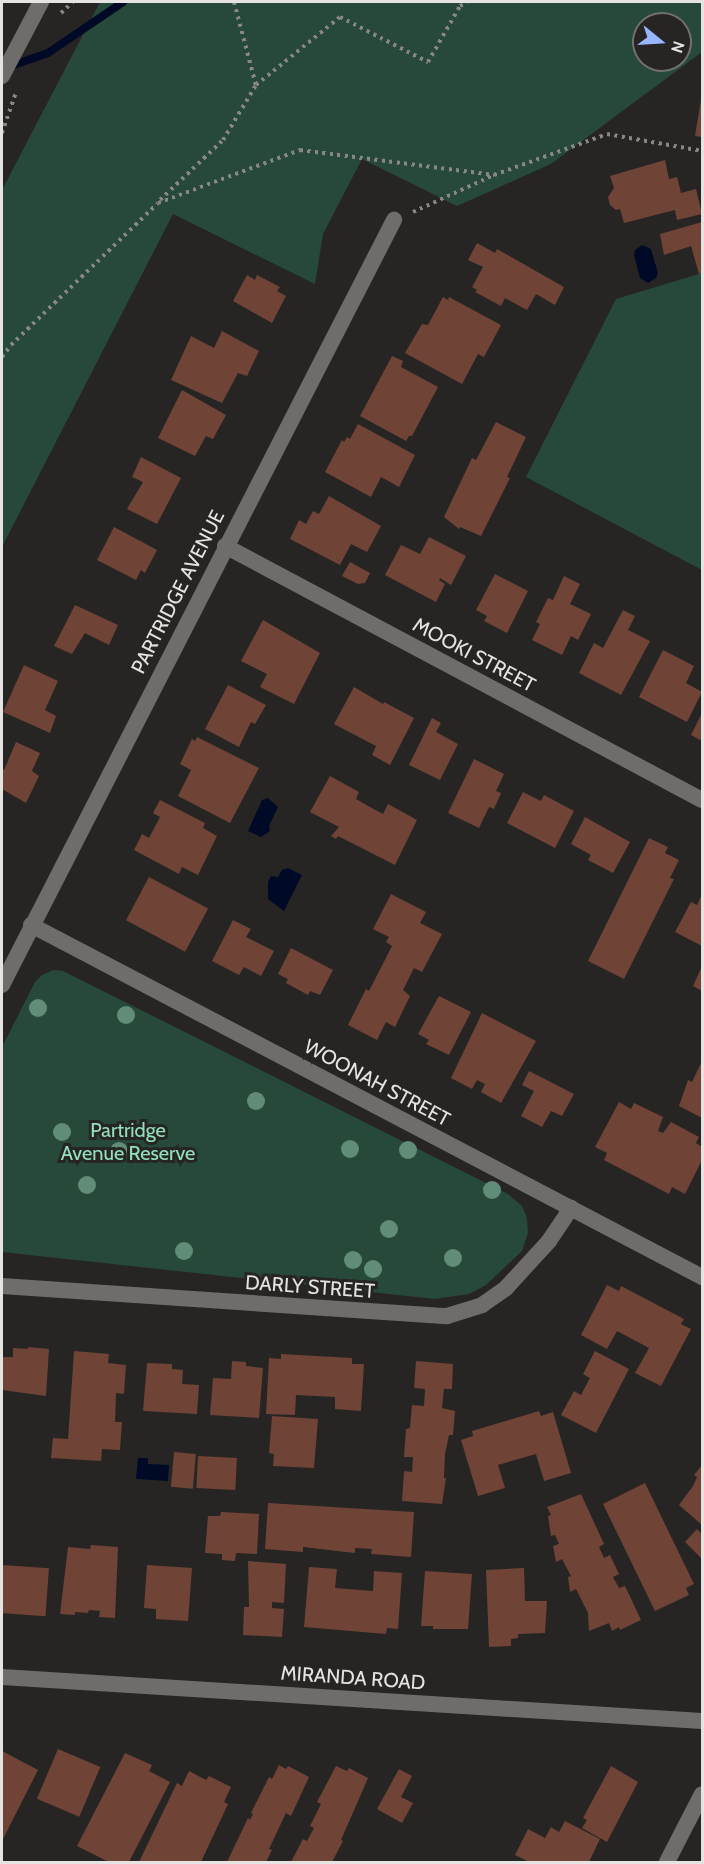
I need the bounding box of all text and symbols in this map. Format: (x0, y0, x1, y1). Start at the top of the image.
north arrow (632, 12, 692, 72)
text: N (667, 39, 688, 55)
street label: PARTRIDGE AVENUE (126, 506, 230, 678)
street label: MOOKI STREET (409, 613, 539, 697)
street label: WOONAH STREET (300, 1034, 454, 1132)
park label: Partridge Avenue Reserve (61, 1118, 195, 1165)
street label: DARLY STREET (244, 1271, 376, 1303)
street label: MIRANDA ROAD (280, 1661, 426, 1695)

